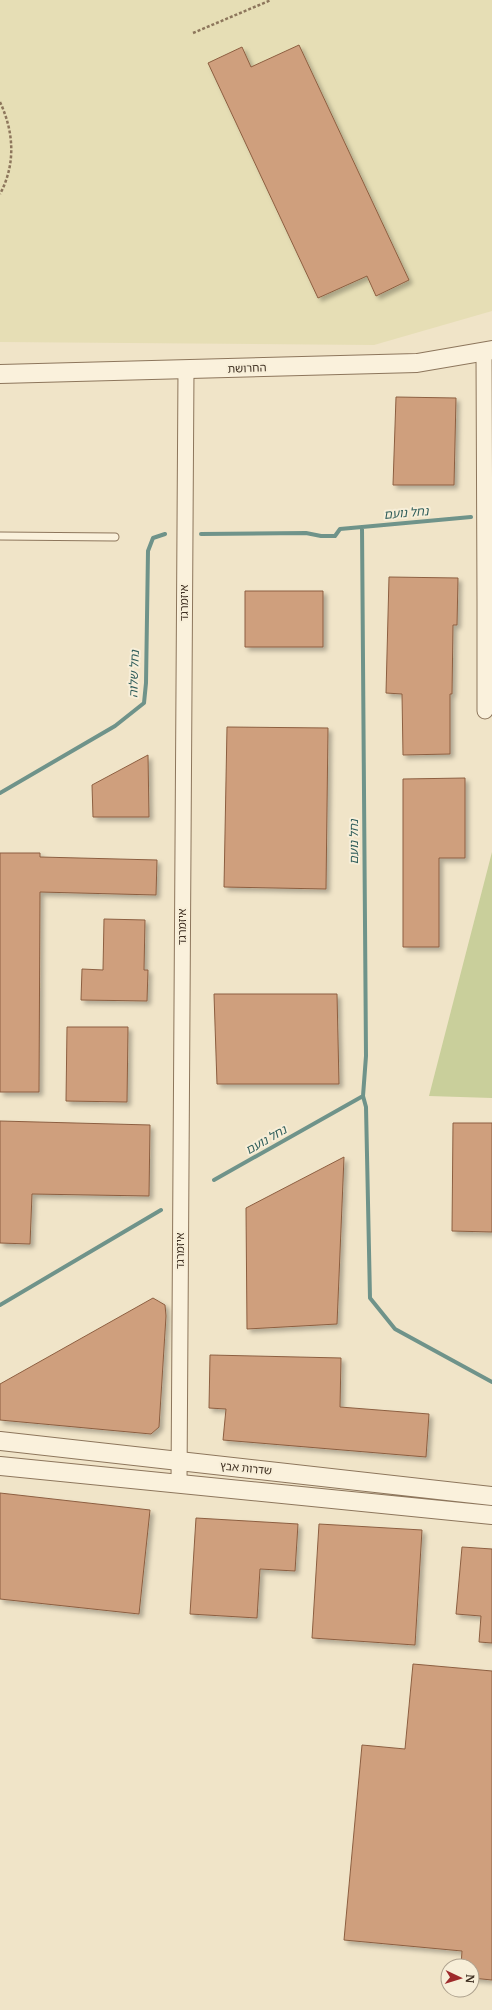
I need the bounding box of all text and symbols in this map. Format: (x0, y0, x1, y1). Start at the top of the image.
street label: החרושת (227, 360, 267, 376)
water label: נחל נועם (383, 503, 430, 522)
street label: איזמרגד (177, 585, 191, 621)
water label: נחל שלוה (125, 649, 142, 698)
water label: נחל נועם (346, 818, 361, 864)
street label: איזמרגד (175, 909, 189, 945)
water label: נחל נועם (243, 1121, 290, 1157)
street label: איזמרגד (173, 1233, 187, 1269)
street label: שדרות אבץ (219, 1458, 273, 1478)
north arrow (440, 1958, 480, 1998)
text: N (463, 1974, 477, 1984)

